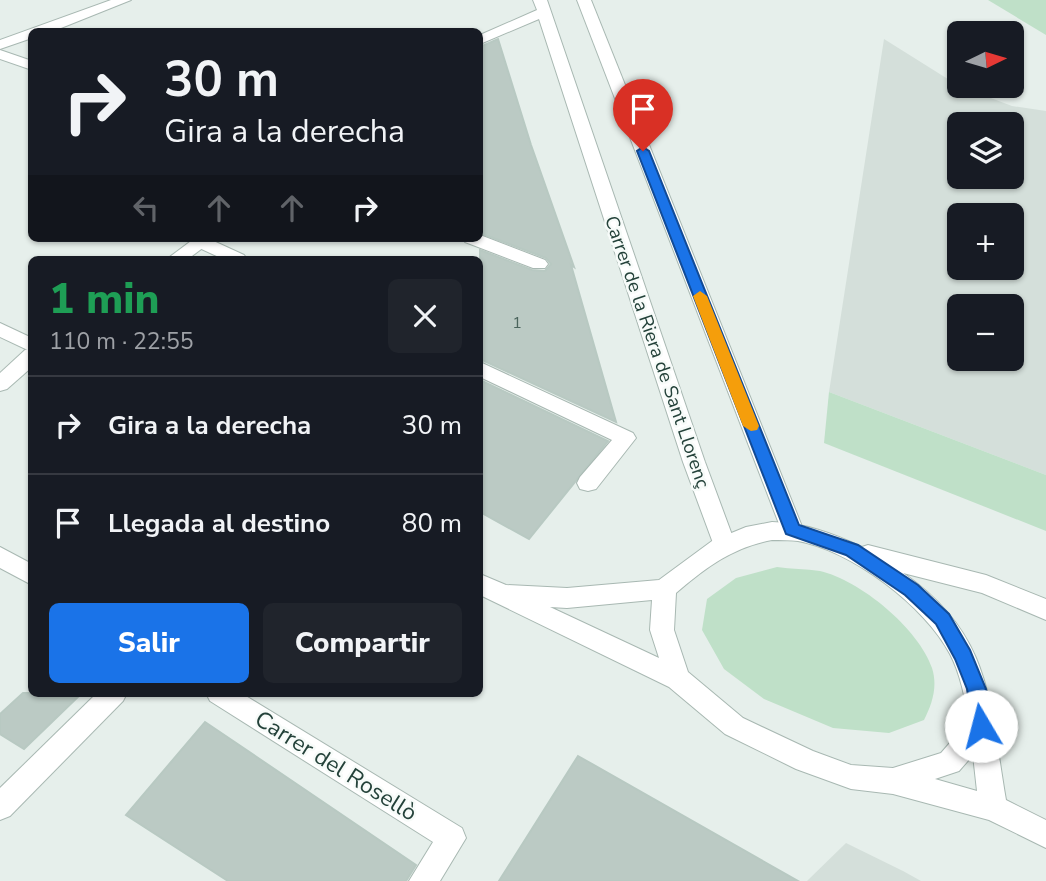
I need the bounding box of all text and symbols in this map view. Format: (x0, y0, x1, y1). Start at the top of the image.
north arrow (947, 21, 1024, 98)
map controls (947, 21, 1024, 371)
text: 30 m (164, 46, 279, 113)
icon: right (49, 56, 140, 147)
pin (613, 79, 673, 151)
icon: arrive (624, 90, 662, 128)
text: Gira a la derecha (164, 110, 405, 153)
button: layers (947, 112, 1024, 189)
icon: left (127, 189, 165, 227)
icon: ahead (200, 189, 238, 227)
icon: ahead (273, 189, 311, 227)
icon: right (346, 189, 384, 227)
button: + (947, 203, 1024, 280)
street label: Carrer de la Riera de Sant Llorenç (598, 212, 716, 492)
text: 1 min (49, 271, 159, 328)
button: close (388, 279, 462, 353)
button: − (947, 294, 1024, 371)
house number: 1 (512, 312, 522, 334)
text: 110 m · 22:55 (49, 326, 194, 357)
icon: right (49, 406, 87, 444)
text: Gira a la derecha (108, 408, 311, 443)
text: 30 m (402, 408, 462, 443)
icon: arrive (49, 504, 87, 542)
text: Llegada al destino (108, 506, 330, 541)
text: 80 m (402, 506, 462, 541)
button: Salir (49, 603, 249, 683)
button: Compartir (263, 603, 462, 683)
position arrow (944, 689, 1018, 763)
street label: Carrer del Rosellò (249, 704, 423, 828)

